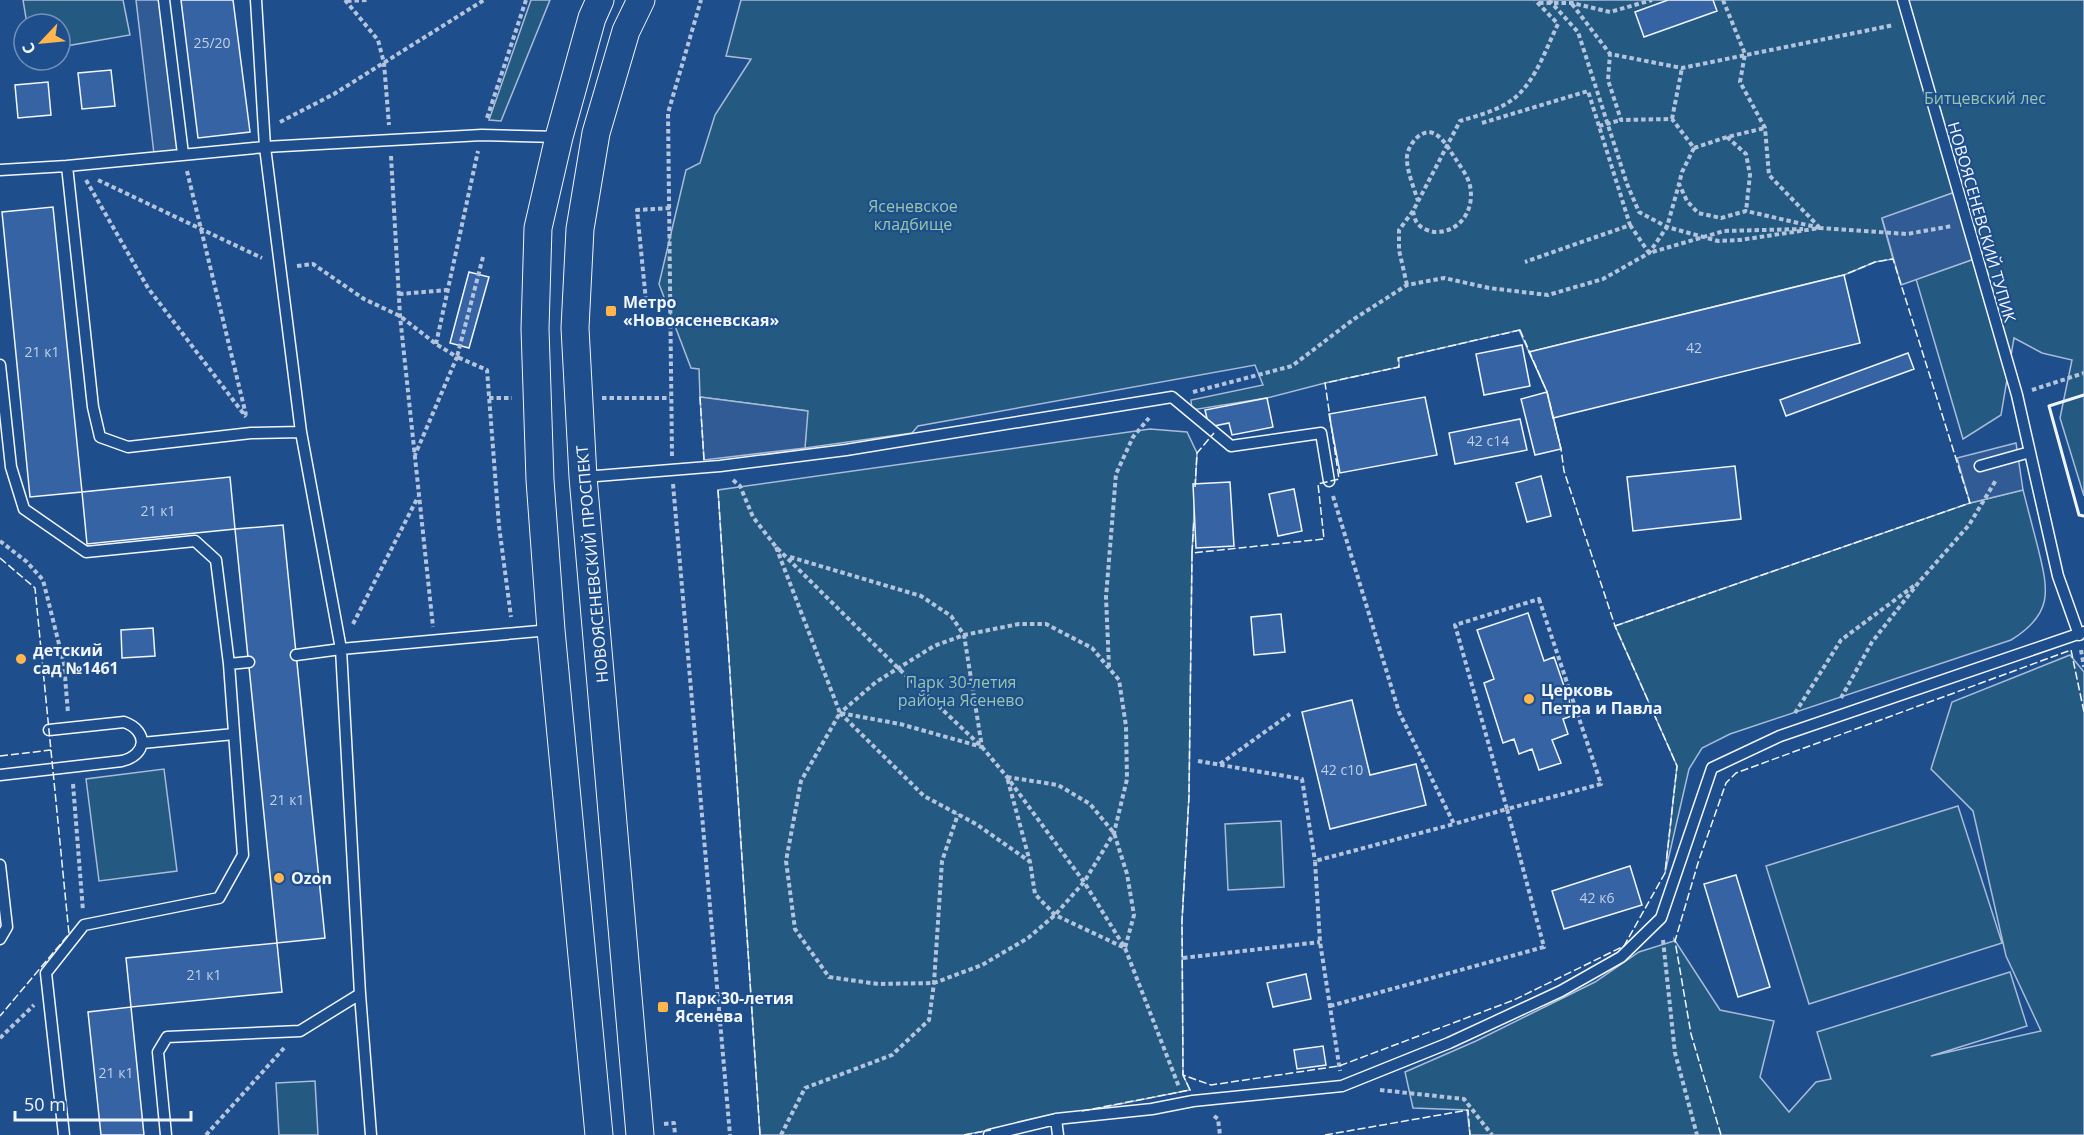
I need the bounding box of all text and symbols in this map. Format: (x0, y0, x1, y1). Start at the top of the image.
north arrow (12, 12, 72, 72)
house number: 25/20 (193, 33, 231, 52)
text: С (16, 39, 41, 58)
park label: Битцевский лес (1924, 87, 2046, 109)
street label: НОВОЯСЕНЕВСКИЙ ТУПИК (1943, 119, 2021, 325)
park label: Ясеневское кладбище (868, 195, 958, 235)
place label: Метро «Новоясеневская» (623, 291, 780, 331)
marker: Метро «Новоясеневская» (604, 304, 618, 318)
house number: 42 (1686, 338, 1702, 357)
house number: 21 к1 (25, 342, 59, 361)
house number: 42 с14 (1467, 431, 1509, 450)
street label: НОВОЯСЕНЕВСКИЙ ПРОСПЕКТ (571, 444, 613, 684)
house number: 21 к1 (141, 501, 175, 520)
place label: детский сад №1461 (33, 639, 119, 679)
marker: детский сад №1461 (14, 652, 28, 666)
park label: Парк 30-летия района Ясенево (898, 671, 1024, 711)
place label: Церковь Петра и Павла (1541, 679, 1662, 719)
marker: Церковь Петра и Павла (1522, 692, 1536, 706)
house number: 42 с10 (1321, 760, 1363, 779)
house number: 21 к1 (270, 790, 304, 809)
place label: Ozon (291, 867, 332, 889)
marker: Ozon (272, 871, 286, 885)
house number: 42 к6 (1580, 888, 1614, 907)
house number: 21 к1 (187, 965, 221, 984)
place label: Парк 30-летия Ясенева (674, 987, 794, 1027)
marker: Парк 30-летия Ясенева (656, 1000, 670, 1014)
house number: 21 к1 (99, 1063, 133, 1082)
scale bar (15, 1084, 190, 1122)
text: 50 m (24, 1092, 66, 1116)

